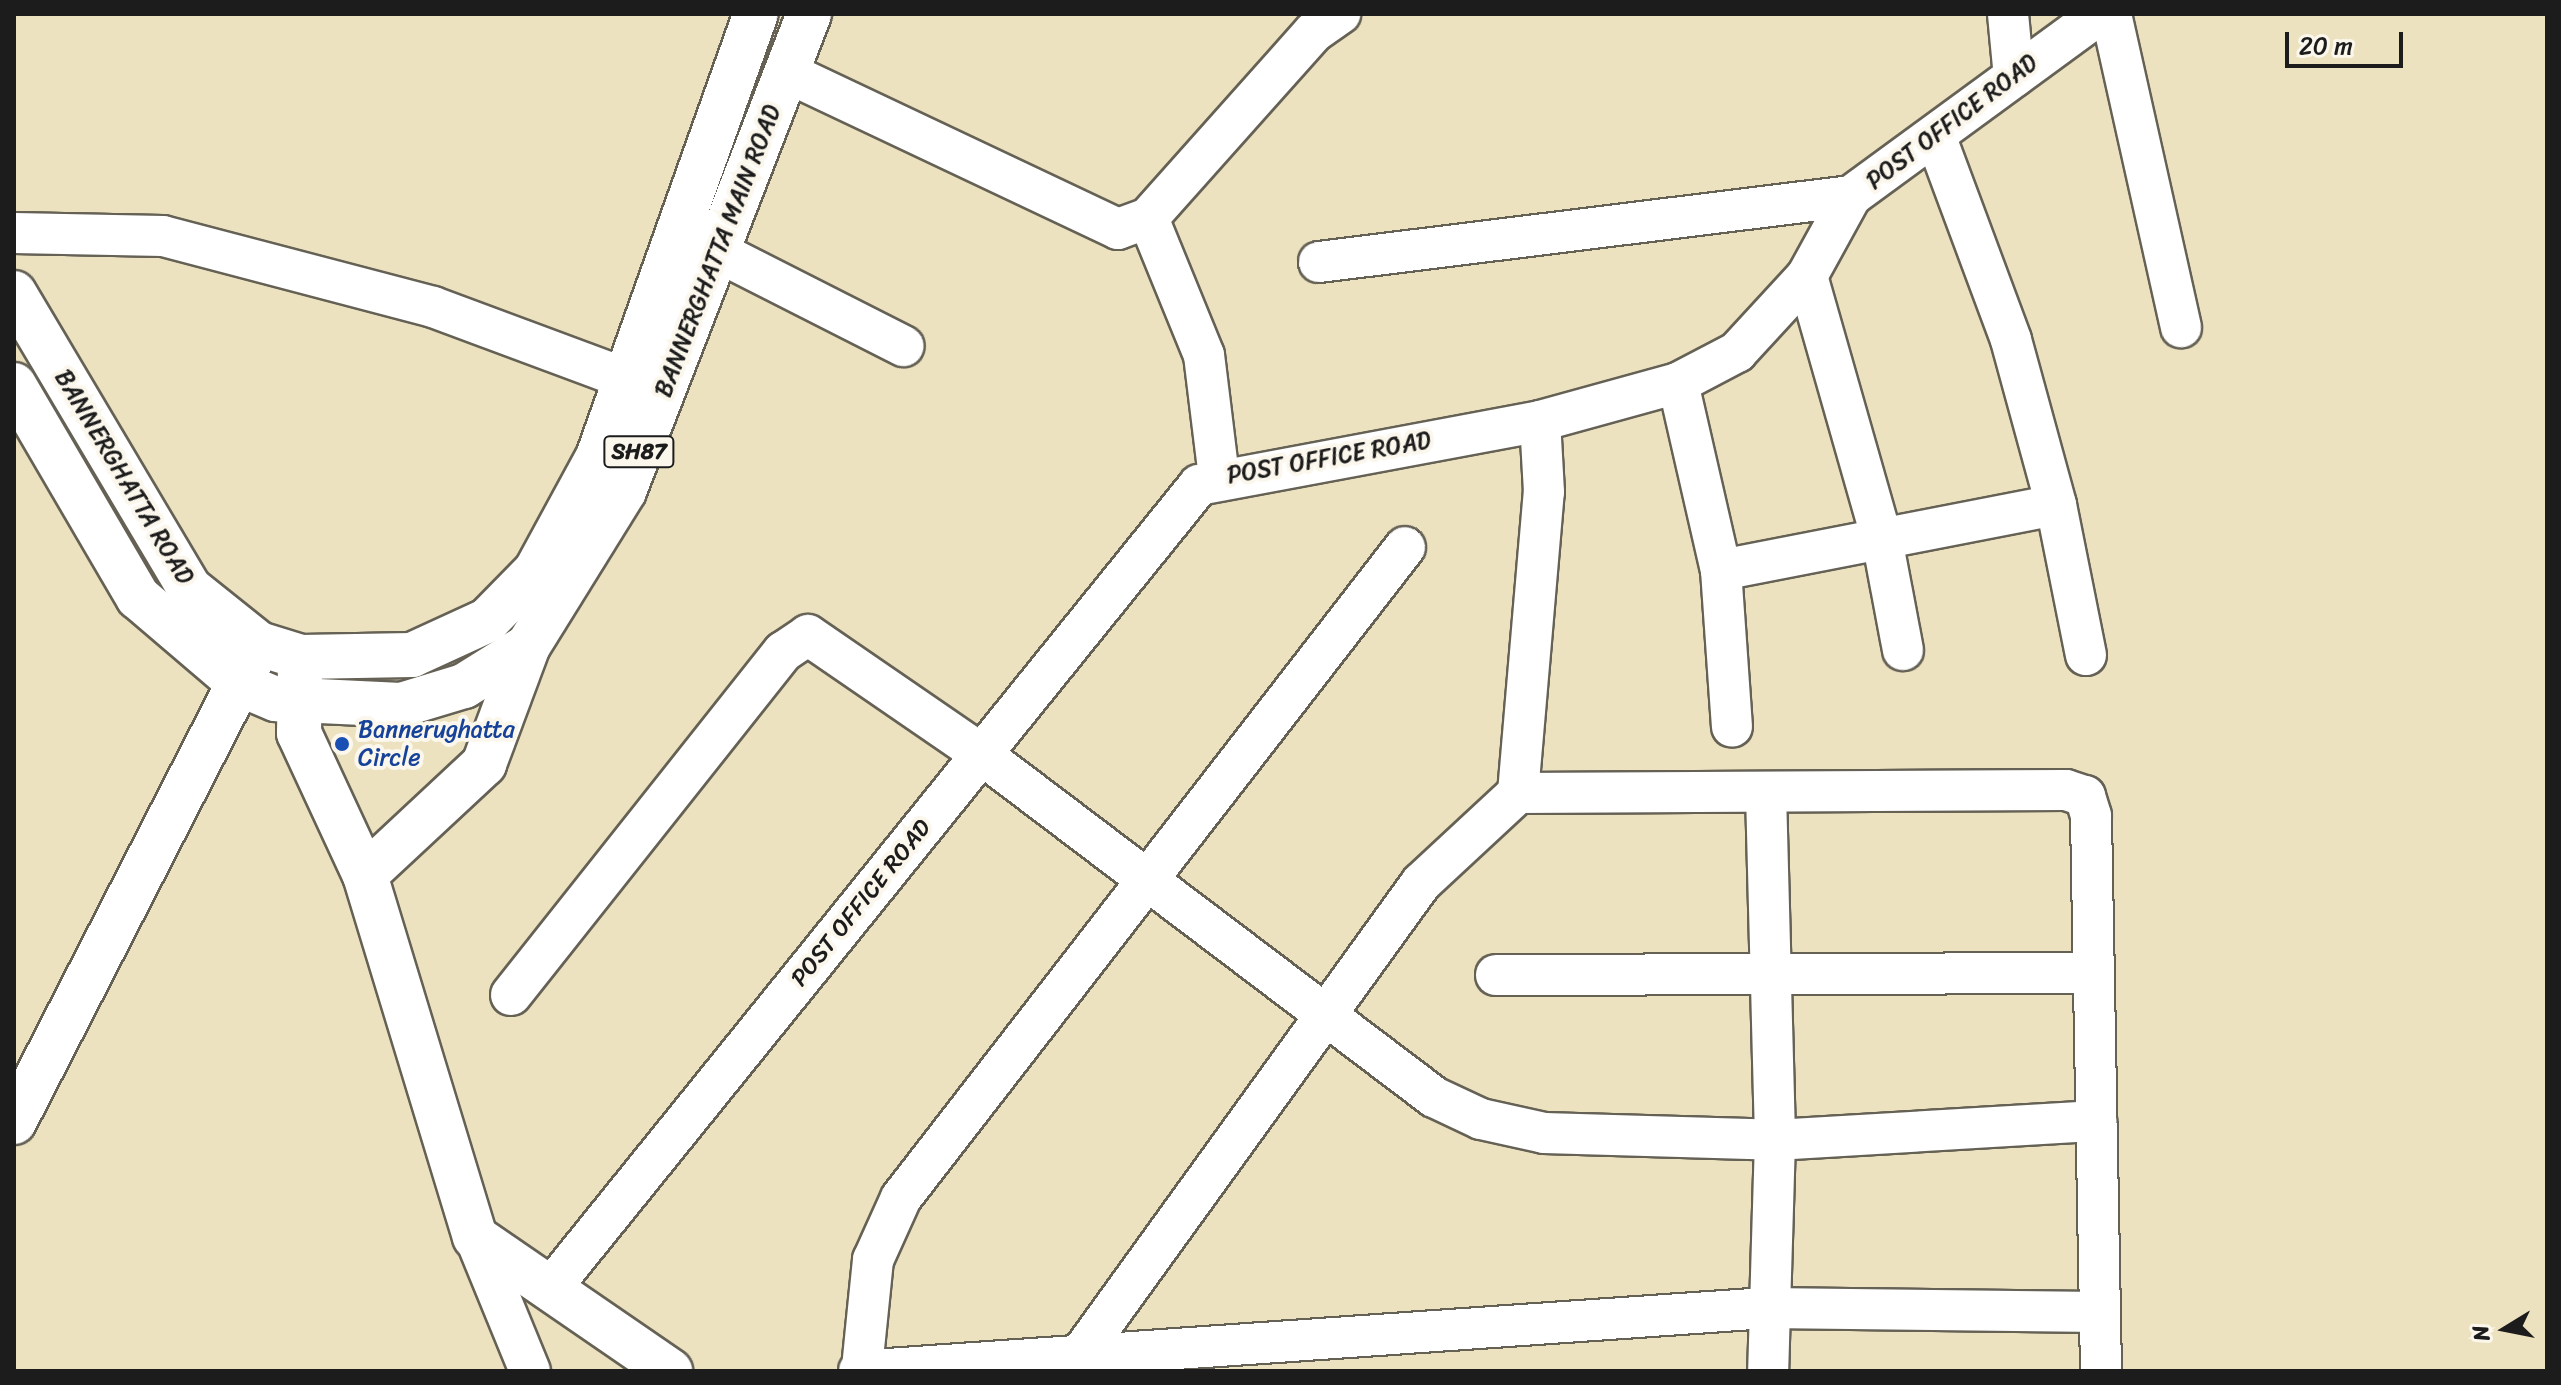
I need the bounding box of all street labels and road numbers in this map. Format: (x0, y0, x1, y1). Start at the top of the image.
street label: POST OFFICE ROAD (1861, 48, 2043, 196)
street label: BANNERGHATTA MAIN ROAD (649, 101, 787, 401)
street label: BANNERGHATTA ROAD (48, 364, 200, 590)
street label: POST OFFICE ROAD (1225, 426, 1433, 490)
road number: SH87 (603, 434, 675, 470)
street label: POST OFFICE ROAD (785, 814, 937, 992)

